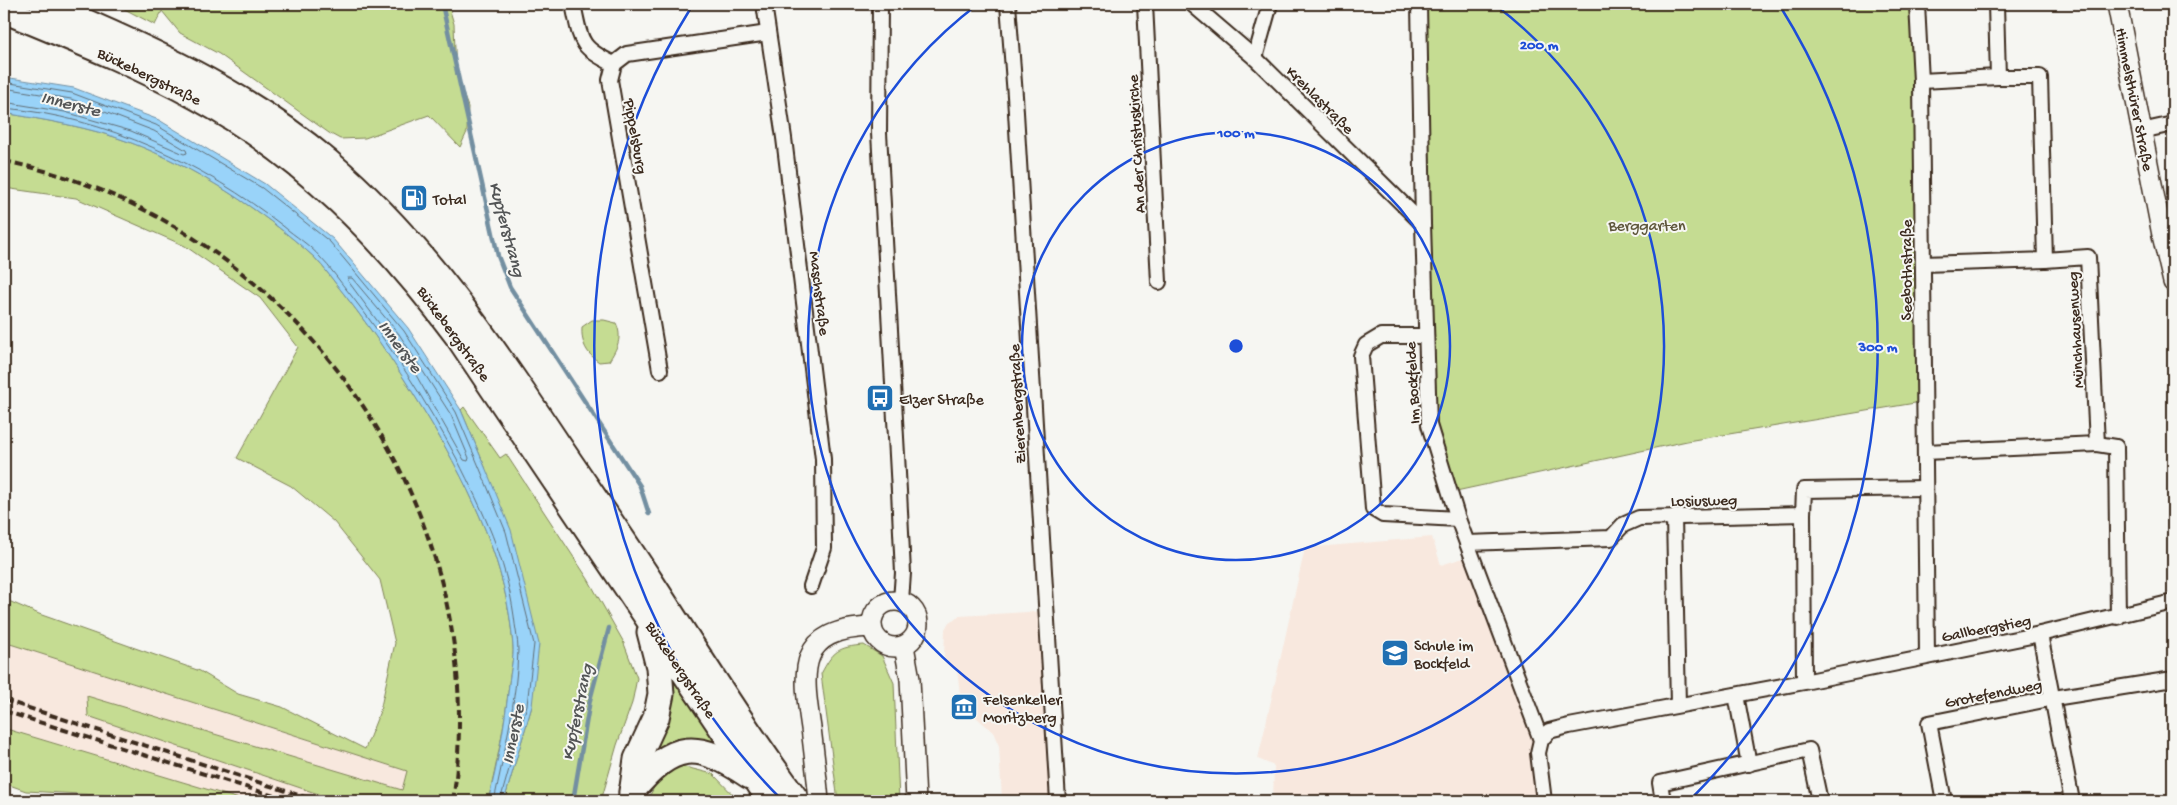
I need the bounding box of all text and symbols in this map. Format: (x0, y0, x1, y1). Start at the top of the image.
street label: Himmelsthürer Straße (2109, 26, 2156, 174)
text: 200 m (1520, 37, 1559, 55)
street label: Bückebergstraße (93, 44, 204, 112)
street label: Krehlastraße (1280, 63, 1357, 140)
street label: An der Christuskirche (1125, 73, 1152, 214)
water label: Innerste (39, 88, 103, 123)
street label: Pippelsburg (617, 96, 650, 176)
text: 100 m (1216, 125, 1255, 143)
water label: Kupferstrang (483, 180, 529, 281)
fuel station icon: Total (399, 183, 429, 213)
place label: Total (432, 192, 466, 211)
park label: Berggarten (1607, 218, 1686, 237)
street label: Seebothstraße (1899, 219, 1918, 320)
street label: Maschstraße (803, 250, 832, 337)
street label: Münchhausenweg (2065, 271, 2090, 389)
street label: Bückebergstraße (411, 283, 493, 387)
water label: Innerste (372, 317, 426, 378)
centre of rings (1227, 337, 1245, 355)
text: 300 m (1857, 339, 1898, 357)
street label: Im Bockfelde (1403, 340, 1426, 424)
street label: Zierenbergstraße (1007, 343, 1032, 464)
bus stop icon: Elzer Straße (865, 383, 895, 413)
place label: Elzer Straße (899, 392, 984, 411)
street label: Losiusweg (1671, 492, 1738, 513)
street label: Gallbergstieg (1940, 612, 2033, 648)
street label: Bückebergstraße (639, 618, 719, 724)
school or university icon: Schule im Bockfeld (1380, 638, 1410, 668)
place label: Schule im Bockfeld (1413, 638, 1474, 675)
water label: Kupferstrang (558, 661, 599, 762)
street label: Grotefendweg (1943, 677, 2044, 714)
museum icon: Felsenkeller Moritzberg (949, 692, 979, 722)
place label: Felsenkeller Moritzberg (982, 692, 1062, 729)
water label: Innerste (498, 702, 531, 766)

